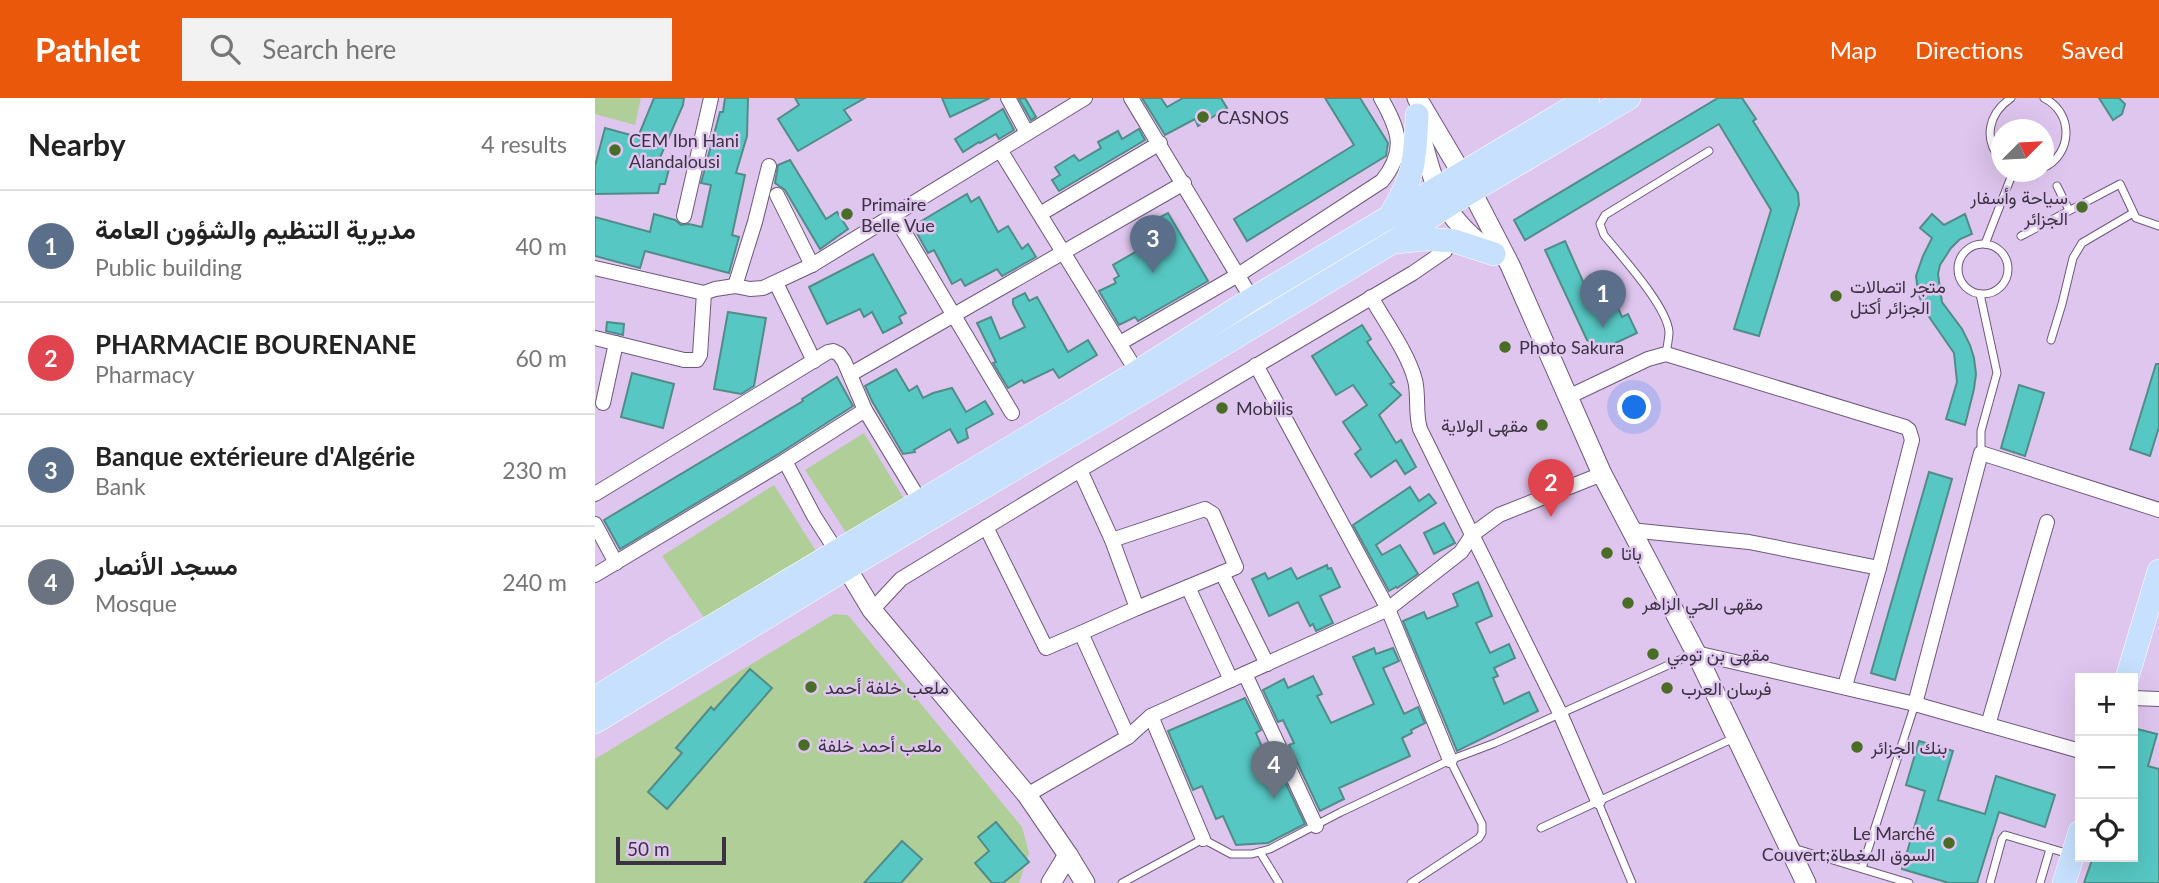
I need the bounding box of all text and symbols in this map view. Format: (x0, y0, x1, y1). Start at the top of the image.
search box (182, 18, 672, 81)
text: Pathlet (35, 29, 140, 69)
icon: search (206, 30, 244, 68)
text: Search here (262, 33, 396, 65)
text: Map (1830, 35, 1877, 64)
text: Directions (1915, 35, 2023, 64)
text: Saved (2061, 35, 2124, 64)
place label: CASNOS (1217, 106, 1289, 128)
marker: CASNOS (1195, 109, 1211, 125)
north arrow (1991, 119, 2054, 182)
text: Nearby (28, 126, 126, 162)
place label: CEM Ibn Hani Alandalousi (629, 129, 739, 172)
text: 4 results (481, 130, 567, 158)
marker: CEM Ibn Hani Alandalousi (607, 142, 623, 158)
place label: سياحة وأسفار الجزائر (1969, 186, 2068, 230)
place label: Primaire Belle Vue (861, 193, 935, 236)
marker: سياحة وأسفار الجزائر (2074, 199, 2090, 215)
marker: Primaire Belle Vue (839, 206, 855, 222)
text: مديرية التنظيم والشؤون العامة (95, 213, 416, 245)
pin: 3 (1130, 215, 1176, 273)
text: 1 (44, 232, 58, 260)
text: 40 m (516, 232, 567, 260)
text: Public building (95, 253, 242, 281)
pin: 1 (1580, 270, 1626, 328)
place label: متجر اتصالات الجزائر أكتل (1850, 275, 1946, 319)
marker: متجر اتصالات الجزائر أكتل (1828, 288, 1844, 304)
text: PHARMACIE BOURENANE (95, 328, 416, 360)
place label: Photo Sakura (1519, 336, 1624, 358)
marker: Photo Sakura (1497, 339, 1513, 355)
text: 2 (44, 344, 58, 372)
text: 60 m (516, 344, 567, 372)
text: Pharmacy (95, 360, 195, 388)
your location (1617, 390, 1651, 424)
place label: Mobilis (1236, 397, 1294, 419)
marker: Mobilis (1214, 400, 1230, 416)
place label: مقهى الولاية (1441, 414, 1528, 437)
marker: مقهى الولاية (1534, 417, 1550, 433)
text: Banque extérieure d'Algérie (95, 440, 415, 472)
text: 3 (44, 456, 58, 484)
text: 230 m (502, 456, 567, 484)
pin: 2 (1528, 459, 1574, 517)
text: Bank (95, 472, 146, 500)
place label: باتا (1621, 542, 1642, 564)
marker: باتا (1599, 545, 1615, 561)
text: مسجد الأنصار (95, 549, 238, 581)
text: 4 (44, 568, 58, 596)
text: 240 m (502, 568, 567, 596)
text: Mosque (95, 589, 177, 617)
place label: مقهى الحي الزاهر (1641, 592, 1763, 619)
marker: مقهى الحي الزاهر (1620, 595, 1636, 611)
place label: مقهى بن تومي (1667, 643, 1770, 670)
marker: مقهى بن تومي (1645, 646, 1661, 662)
map controls (2075, 673, 2138, 862)
button: + (2075, 673, 2138, 736)
place label: ملعب خلفة أحمد (825, 676, 949, 698)
place label: فرسان العرب (1681, 677, 1771, 700)
marker: ملعب خلفة أحمد (803, 679, 819, 695)
marker: فرسان العرب (1659, 680, 1675, 696)
place label: ملعب أحمد خلفة (818, 734, 942, 756)
place label: بنك الجزائر (1870, 736, 1947, 759)
button: − (2075, 736, 2138, 799)
marker: ملعب أحمد خلفة (796, 737, 812, 753)
marker: بنك الجزائر (1849, 739, 1865, 755)
pin: 4 (1251, 741, 1297, 799)
button: locate (2075, 799, 2138, 862)
place label: Le Marché Couvert;السوق المغطاة (1762, 822, 1935, 866)
scale bar (616, 834, 726, 866)
marker: Le Marché Couvert;السوق المغطاة (1941, 835, 1957, 851)
text: 50 m (627, 837, 670, 860)

